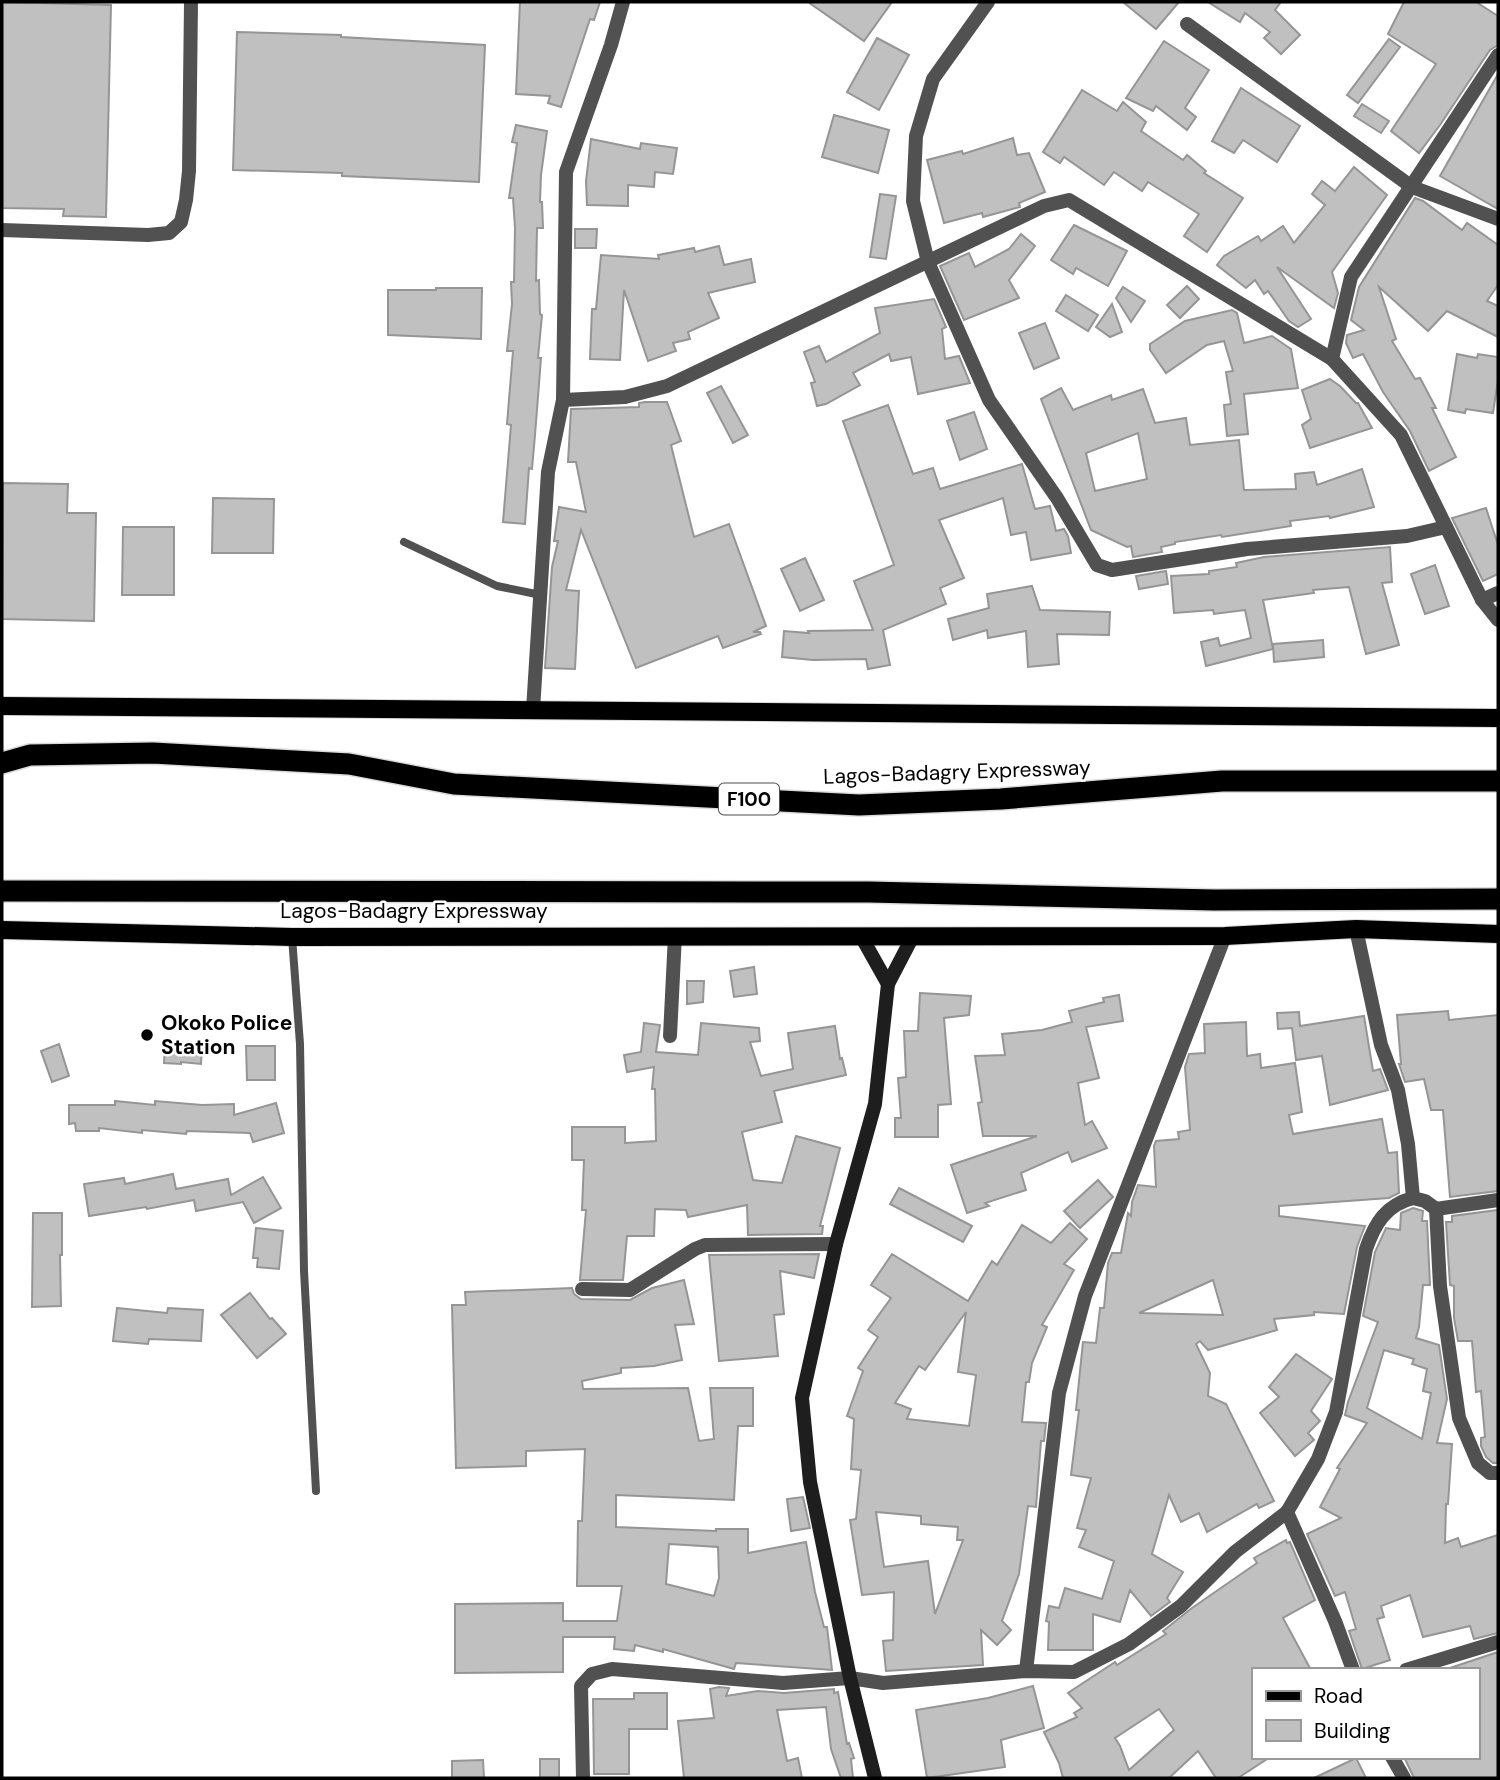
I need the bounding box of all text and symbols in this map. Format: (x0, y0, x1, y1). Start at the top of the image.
street label: Lagos-Badagry Expressway (823, 753, 1091, 791)
road number: F100 (719, 784, 779, 814)
street label: Lagos-Badagry Expressway (280, 897, 548, 925)
place label: Okoko Police Station (161, 1009, 292, 1061)
marker: Okoko Police Station (139, 1027, 155, 1043)
legend (1252, 1668, 1479, 1759)
text: Road (1314, 1682, 1363, 1710)
text: Building (1314, 1717, 1391, 1745)

